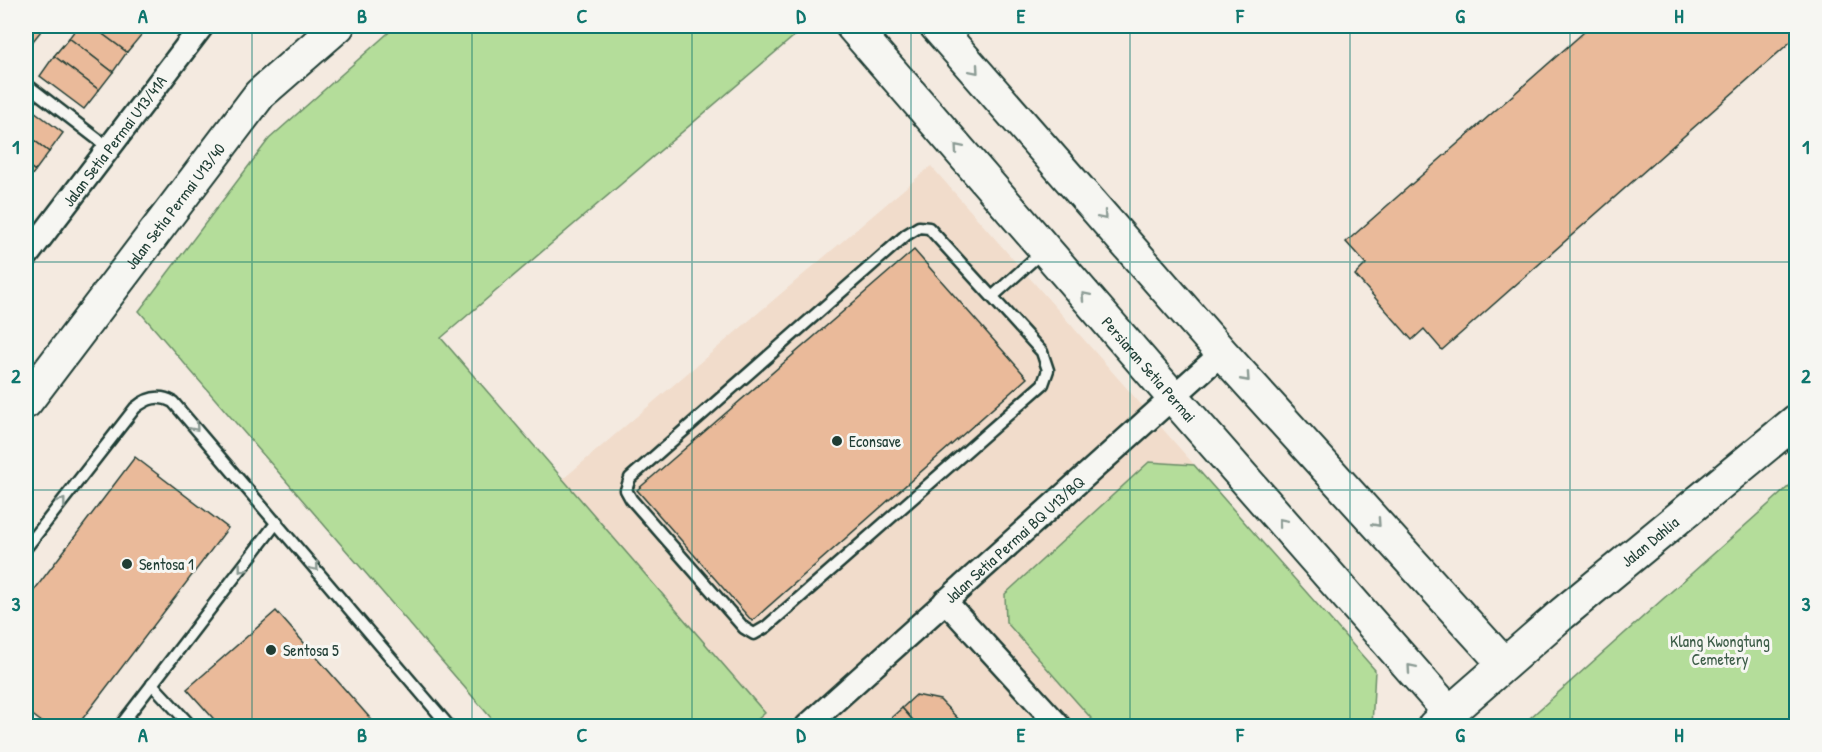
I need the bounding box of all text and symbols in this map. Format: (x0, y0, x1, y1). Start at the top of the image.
text: A (138, 2, 148, 29)
text: B (357, 2, 367, 29)
text: C (577, 2, 588, 29)
text: D (796, 2, 806, 29)
text: E (1017, 2, 1026, 29)
text: F (1235, 2, 1245, 29)
text: G (1455, 2, 1465, 29)
text: H (1674, 2, 1684, 29)
one-way arrow (967, 63, 978, 74)
street label: Jalan Setia Permai U13/41A (57, 71, 172, 211)
text: 1 (12, 133, 20, 160)
text: 1 (1802, 133, 1810, 160)
street label: Jalan Setia Permai U13/40 (120, 139, 230, 274)
one-way arrow (954, 144, 965, 155)
one-way arrow (1096, 209, 1107, 220)
one-way arrow (1081, 292, 1092, 302)
street label: Persiaran Setia Permai (1097, 312, 1201, 427)
text: 2 (11, 362, 21, 389)
text: 2 (1801, 362, 1811, 389)
one-way arrow (1239, 372, 1250, 382)
one-way arrow (188, 420, 199, 431)
place label: Econsave (849, 430, 902, 452)
marker: Econsave (830, 434, 844, 448)
street label: Jalan Setia Permai BQ U13/BQ (940, 471, 1089, 608)
one-way arrow (54, 498, 65, 509)
street label: Jalan Dahlia (1616, 511, 1683, 572)
one-way arrow (1370, 516, 1381, 527)
one-way arrow (1278, 518, 1289, 529)
place label: Sentosa 1 (139, 553, 194, 575)
marker: Sentosa 1 (120, 557, 134, 571)
one-way arrow (308, 560, 319, 571)
one-way arrow (238, 562, 249, 573)
text: 3 (12, 590, 21, 617)
text: 3 (1802, 590, 1811, 617)
park label: Klang Kwongtung Cemetery (1670, 630, 1770, 670)
place label: Sentosa 5 (283, 639, 339, 661)
marker: Sentosa 5 (264, 643, 278, 657)
one-way arrow (1407, 664, 1418, 675)
text: A (138, 721, 148, 748)
text: B (357, 721, 367, 748)
text: C (577, 721, 588, 748)
text: D (796, 721, 806, 748)
text: E (1017, 721, 1026, 748)
text: F (1235, 721, 1245, 748)
text: G (1455, 721, 1465, 748)
text: H (1674, 721, 1684, 748)

